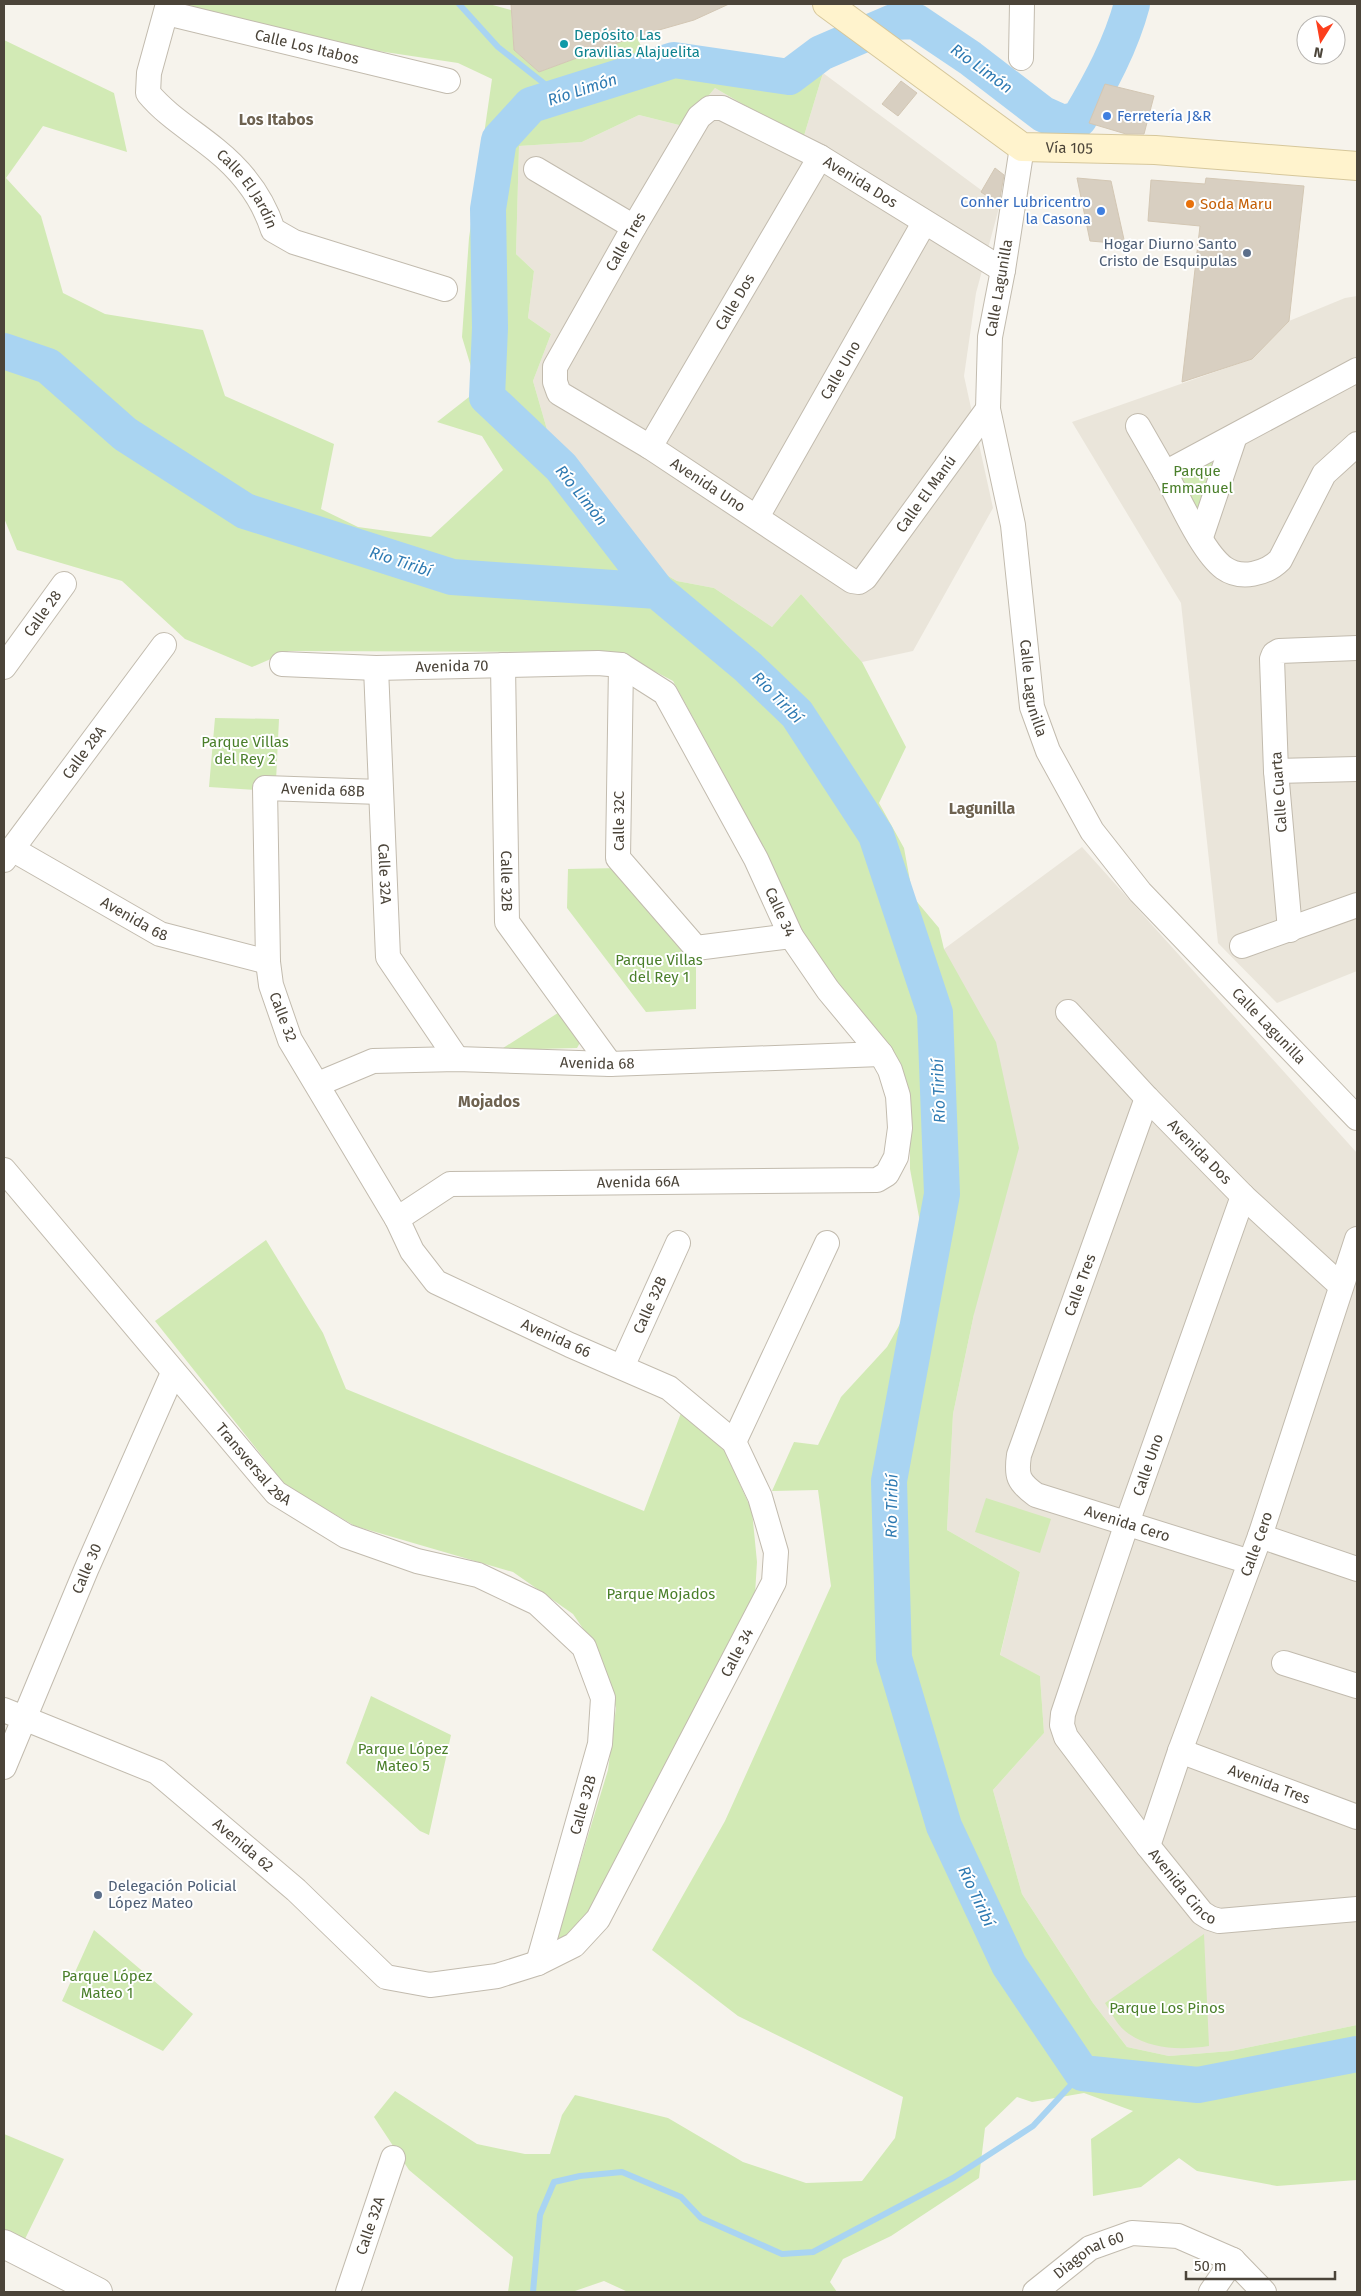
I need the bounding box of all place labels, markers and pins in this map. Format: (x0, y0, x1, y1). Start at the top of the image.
place label: Depósito Las Gravilias Alajuelita (574, 26, 700, 61)
marker: Depósito Las Gravilias Alajuelita (558, 38, 570, 50)
place label: Ferretería J&R (1117, 107, 1211, 125)
marker: Ferretería J&R (1101, 110, 1113, 122)
place label: Conher Lubricentro la Casona (960, 193, 1091, 228)
place label: Soda Maru (1200, 195, 1272, 213)
marker: Soda Maru (1184, 198, 1196, 210)
marker: Conher Lubricentro la Casona (1095, 205, 1107, 217)
place label: Hogar Diurno Santo Cristo de Esquipulas (1099, 235, 1237, 270)
marker: Hogar Diurno Santo Cristo de Esquipulas (1241, 247, 1253, 259)
place label: Delegación Policial López Mateo (108, 1877, 237, 1912)
marker: Delegación Policial López Mateo (92, 1889, 104, 1901)

